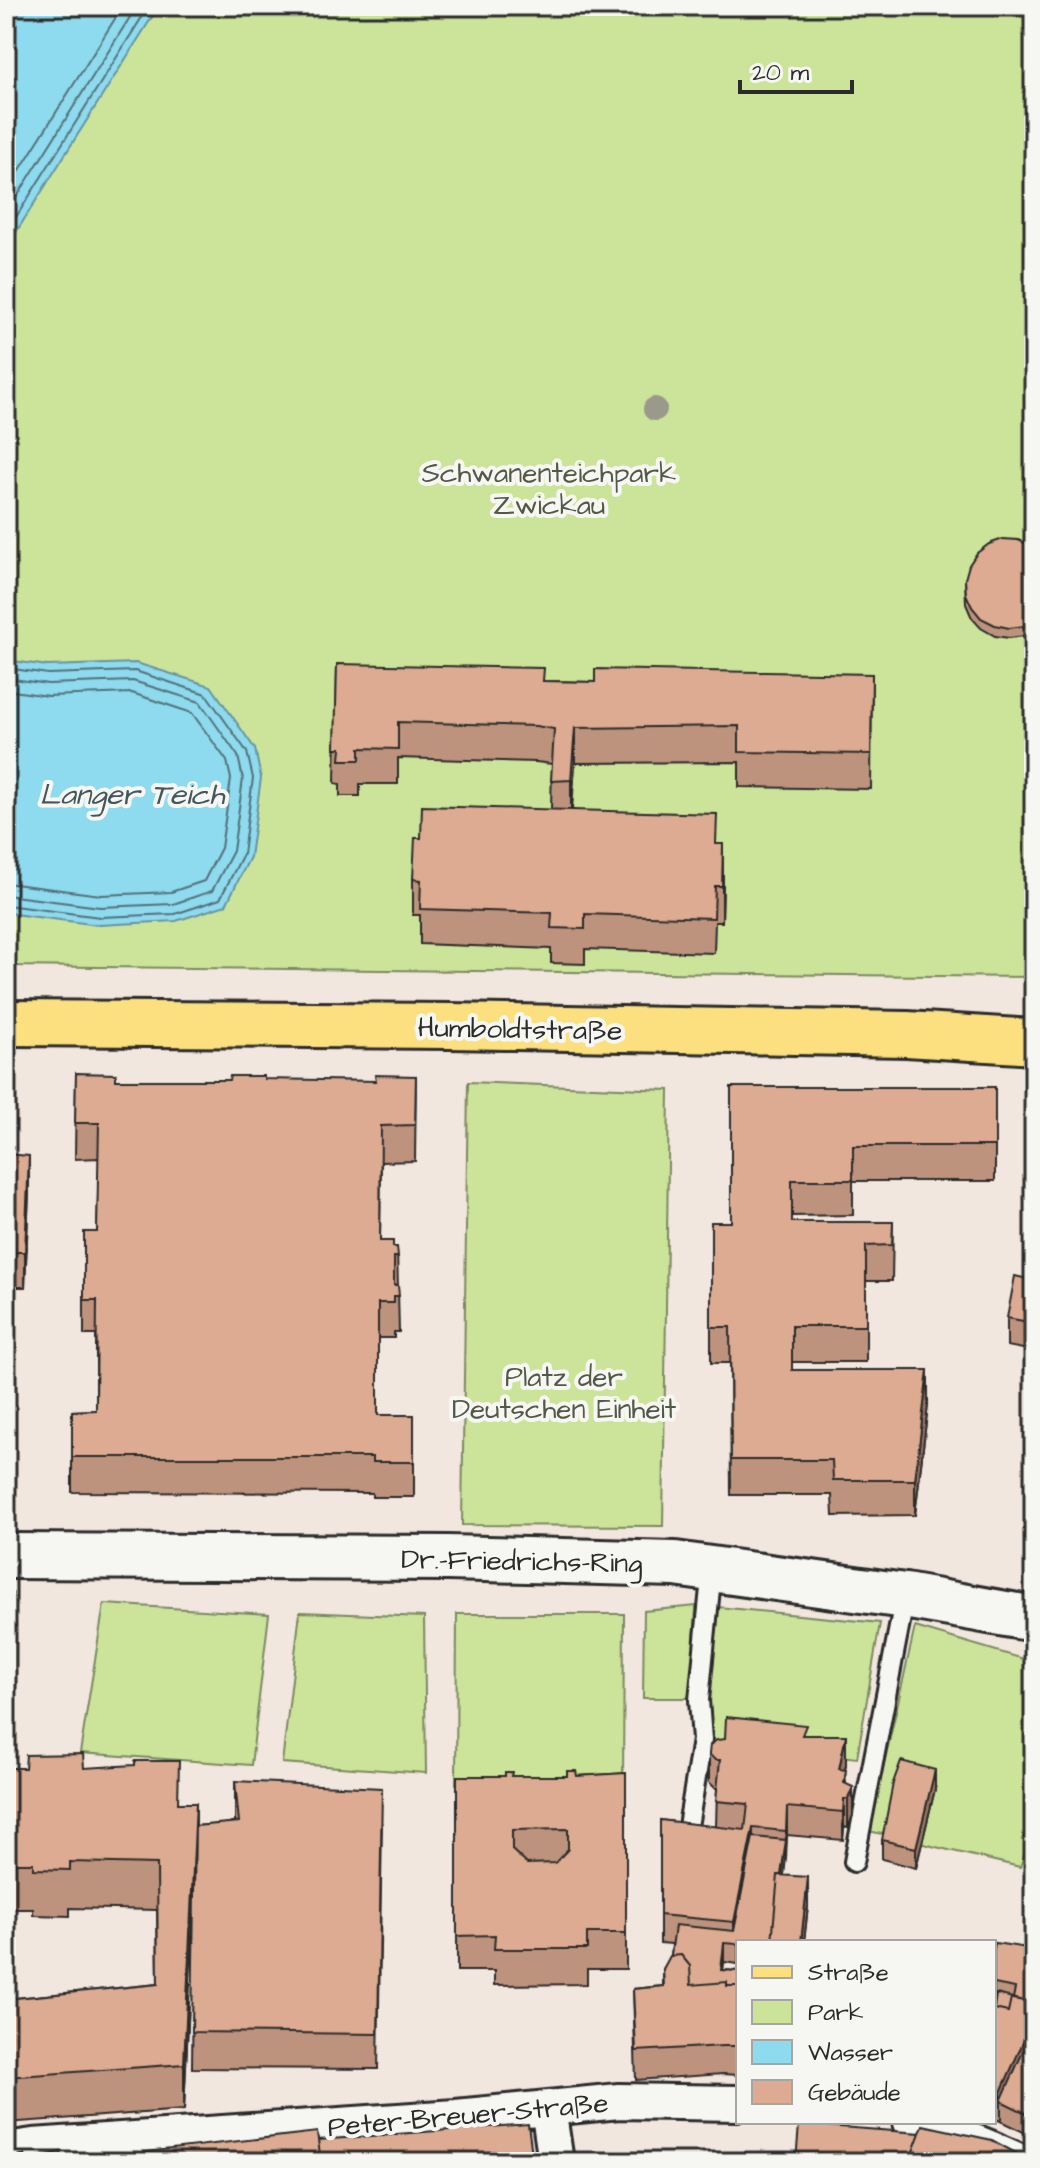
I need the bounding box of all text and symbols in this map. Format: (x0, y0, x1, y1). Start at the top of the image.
scale bar (740, 44, 852, 94)
text: 20 m (752, 56, 809, 90)
park label: Schwanenteichpark Zwickau (422, 454, 676, 525)
water label: Langer Teich (40, 774, 225, 817)
street label: Humboldtstraße (417, 1008, 623, 1051)
park label: Platz der Deutschen Einheit (452, 1358, 677, 1429)
street label: Dr.-Friedrichs-Ring (401, 1540, 643, 1584)
legend (736, 1940, 996, 2124)
text: Straße (808, 1956, 889, 1990)
text: Park (808, 1996, 864, 2030)
text: Wasser (808, 2036, 893, 2070)
text: Gebäude (808, 2076, 901, 2110)
street label: Peter-Breuer-Straße (326, 2084, 610, 2147)

